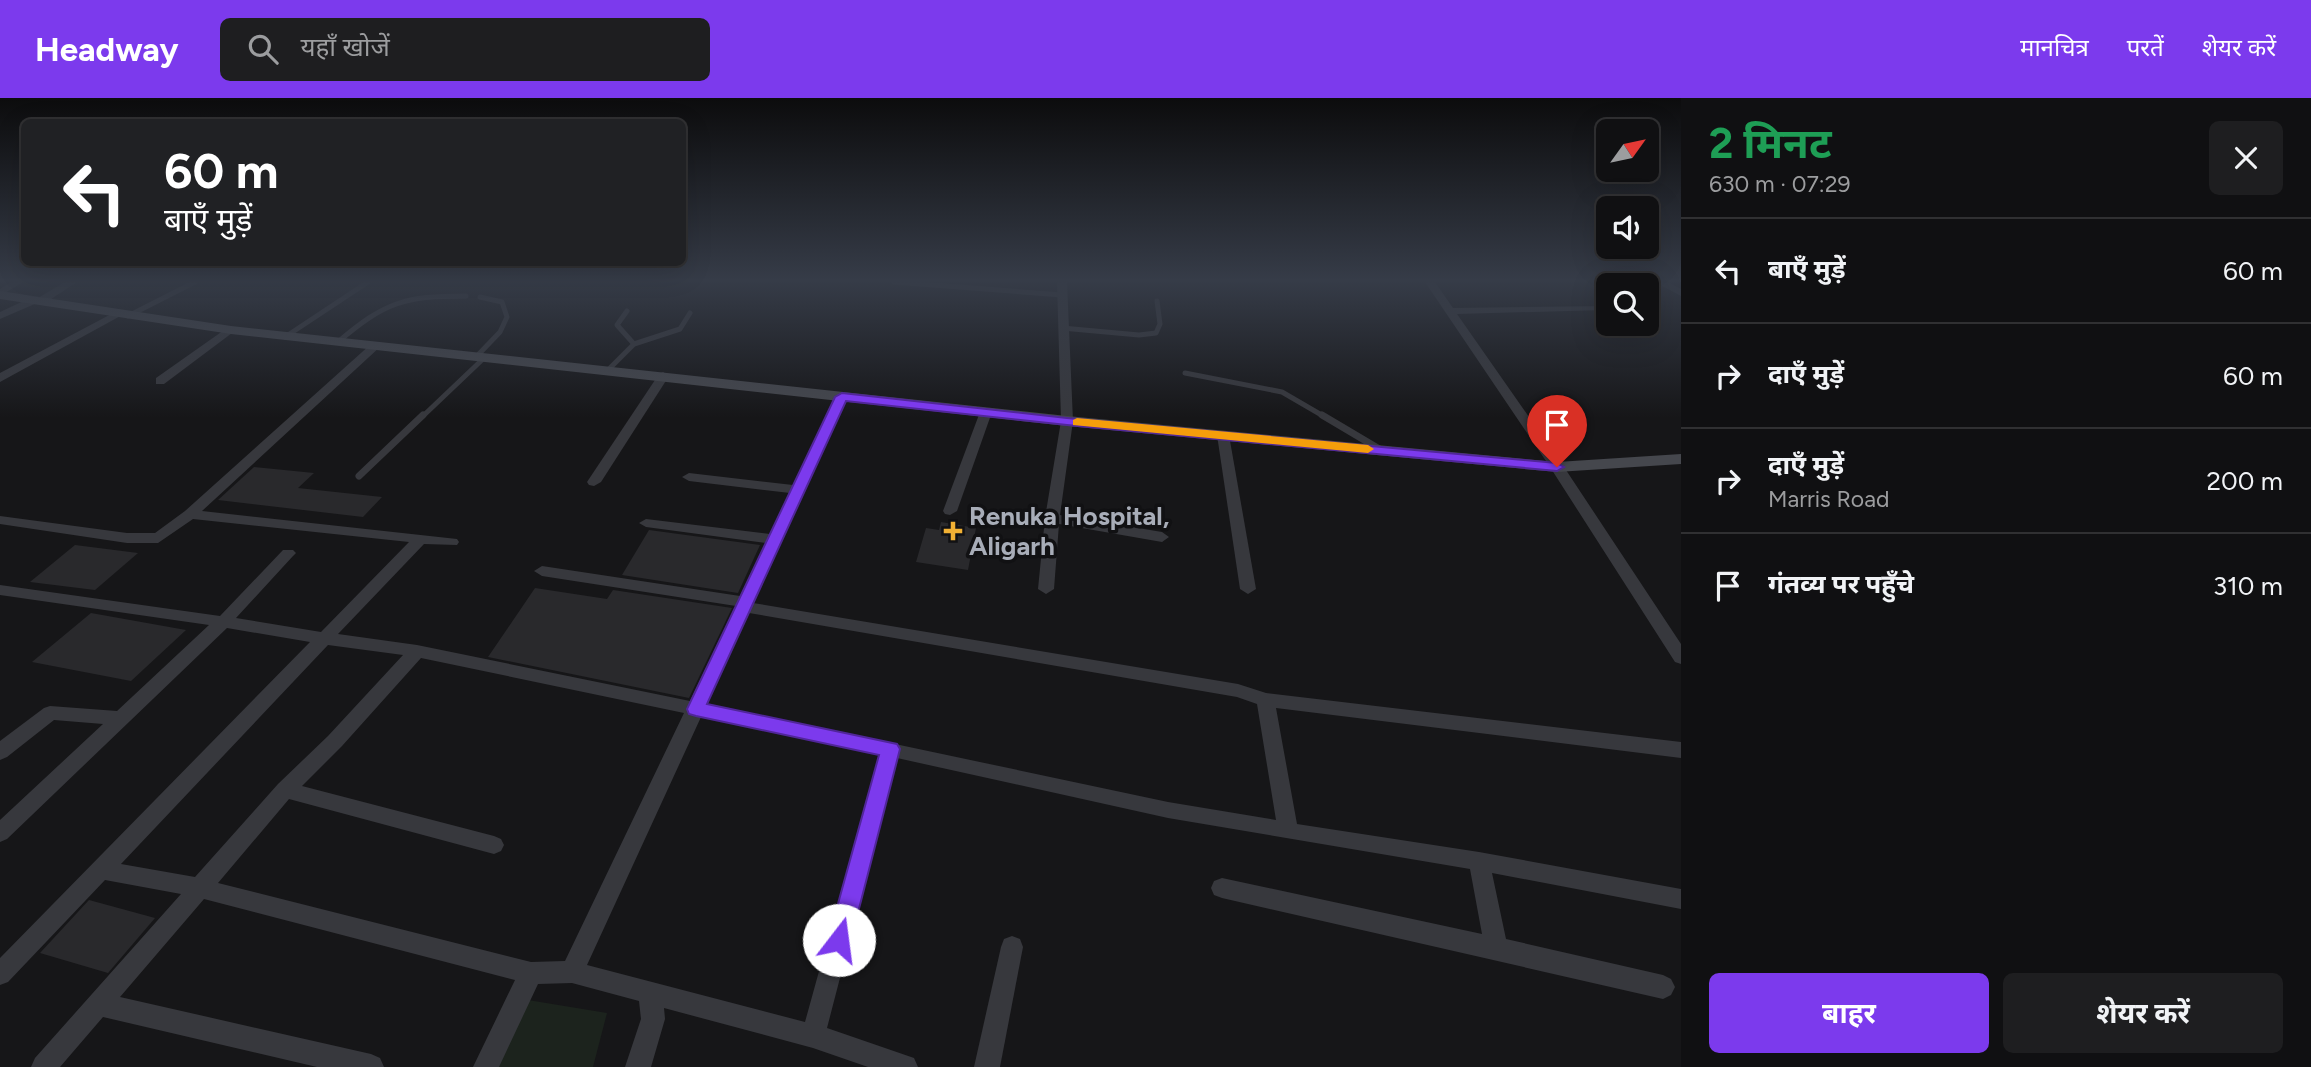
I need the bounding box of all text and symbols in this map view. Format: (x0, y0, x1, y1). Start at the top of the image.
search box (220, 18, 710, 81)
text: Headway (35, 30, 178, 69)
icon: search (244, 30, 282, 68)
text: यहाँ खोजें (300, 31, 390, 63)
text: मानचित्र (2020, 33, 2089, 62)
text: परतें (2127, 33, 2164, 62)
text: शेयर करें (2202, 33, 2276, 62)
text: 2 मिनट (1709, 118, 1831, 169)
north arrow (1596, 119, 1659, 182)
map controls (1596, 119, 1659, 336)
button: close (2209, 121, 2283, 195)
text: 60 m (164, 141, 279, 200)
icon: left (49, 147, 140, 238)
text: 630 m · 07:29 (1709, 170, 1851, 198)
button: sound (1596, 196, 1659, 259)
text: बाएँ मुड़ें (164, 201, 252, 239)
icon: left (1709, 252, 1747, 290)
text: बाएँ मुड़ें (1768, 253, 1845, 285)
text: 60 m (2223, 255, 2283, 287)
button: search (1596, 273, 1659, 336)
icon: right (1709, 357, 1747, 395)
text: दाएँ मुड़ें (1768, 358, 1844, 390)
text: 60 m (2223, 360, 2283, 392)
pin (1527, 395, 1587, 467)
icon: arrive (1538, 406, 1576, 444)
text: दाएँ मुड़ें (1768, 449, 1844, 481)
icon: right (1709, 462, 1747, 500)
text: 200 m (2207, 465, 2283, 497)
text: Marris Road (1768, 485, 1889, 513)
place label: Renuka Hospital, Aligarh (969, 500, 1169, 562)
marker: Renuka Hospital, Aligarh (943, 521, 963, 541)
icon: arrive (1709, 567, 1747, 605)
text: गंतव्य पर पहुँचे (1768, 568, 1914, 600)
text: 310 m (2213, 570, 2283, 602)
position arrow (802, 903, 876, 977)
button: बाहर (1709, 973, 1989, 1053)
button: शेयर करें (2003, 973, 2283, 1053)

